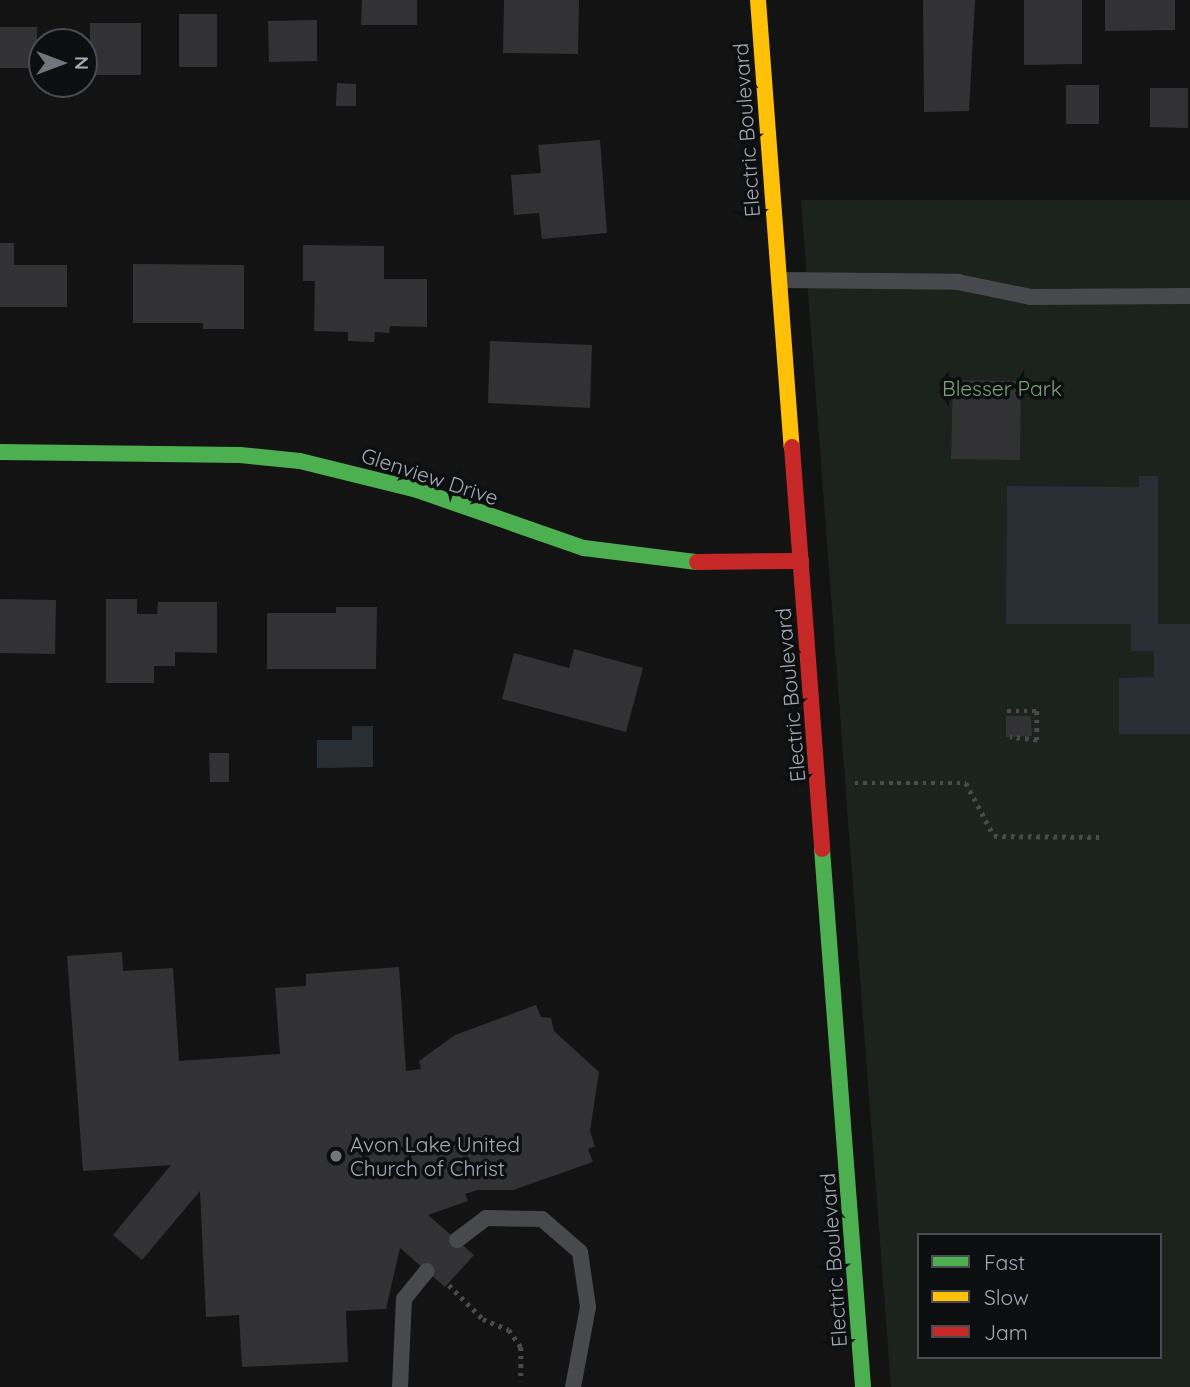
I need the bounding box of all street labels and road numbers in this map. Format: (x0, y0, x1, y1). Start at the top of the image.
street label: Electric Boulevard (727, 42, 765, 218)
street label: Glenview Drive (358, 442, 502, 510)
street label: Electric Boulevard (770, 607, 810, 783)
street label: Electric Boulevard (814, 1172, 852, 1348)

